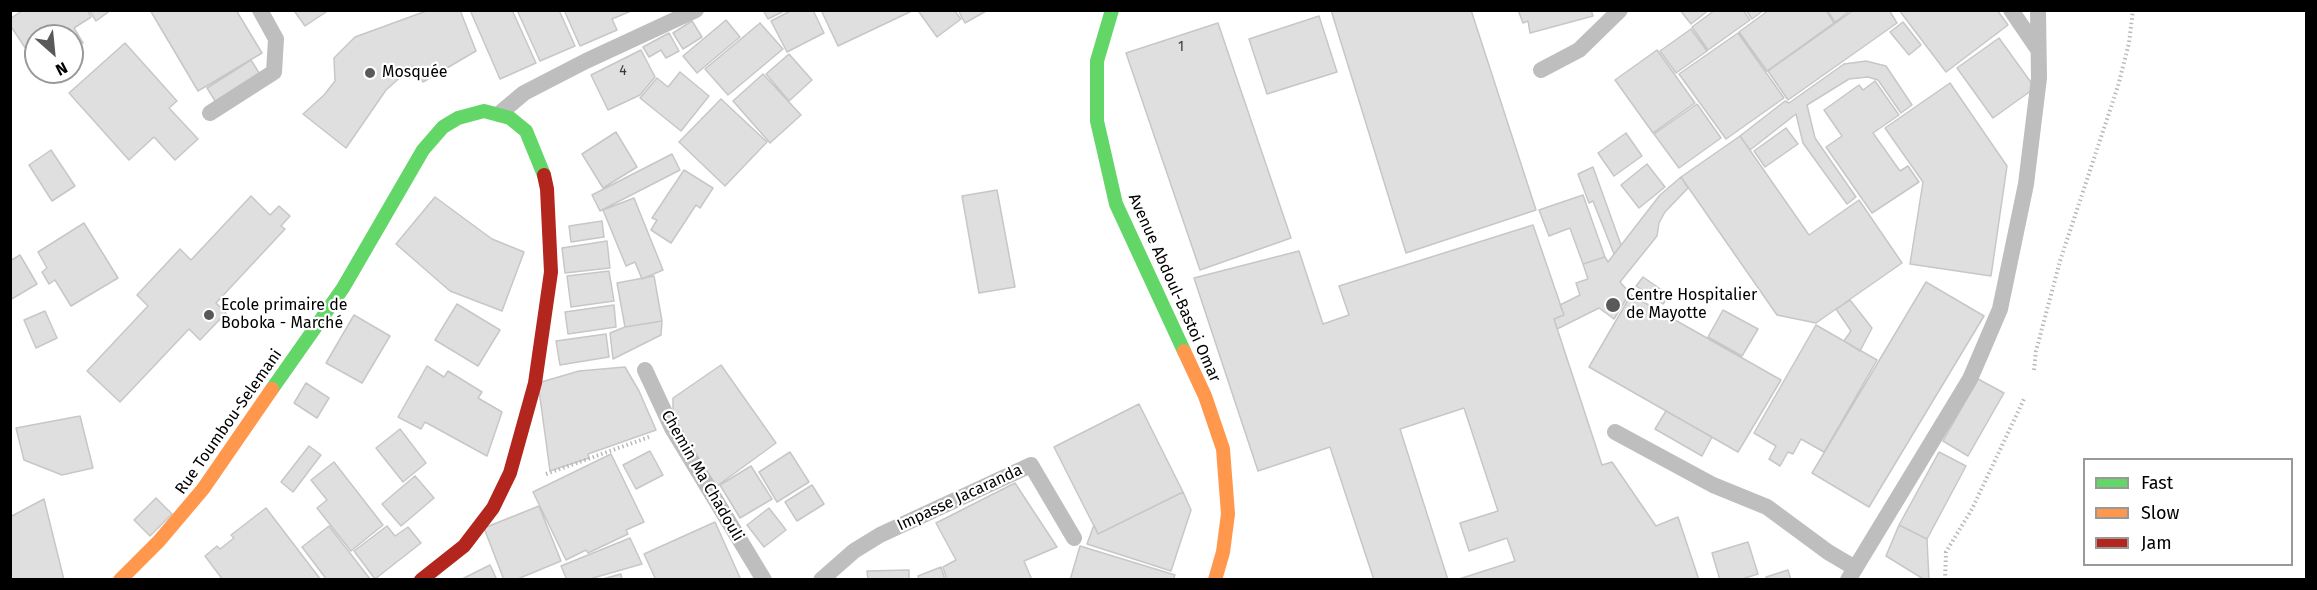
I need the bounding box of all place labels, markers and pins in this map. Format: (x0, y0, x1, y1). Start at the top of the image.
place label: Mosquée (382, 63, 448, 83)
marker: Mosquée (363, 66, 377, 80)
place label: Centre Hospitalier de Mayotte (1626, 286, 1757, 324)
place label: Ecole primaire de Boboka - Marché (221, 296, 348, 334)
marker: Centre Hospitalier de Mayotte (1604, 296, 1622, 314)
marker: Ecole primaire de Boboka - Marché (202, 308, 216, 322)

